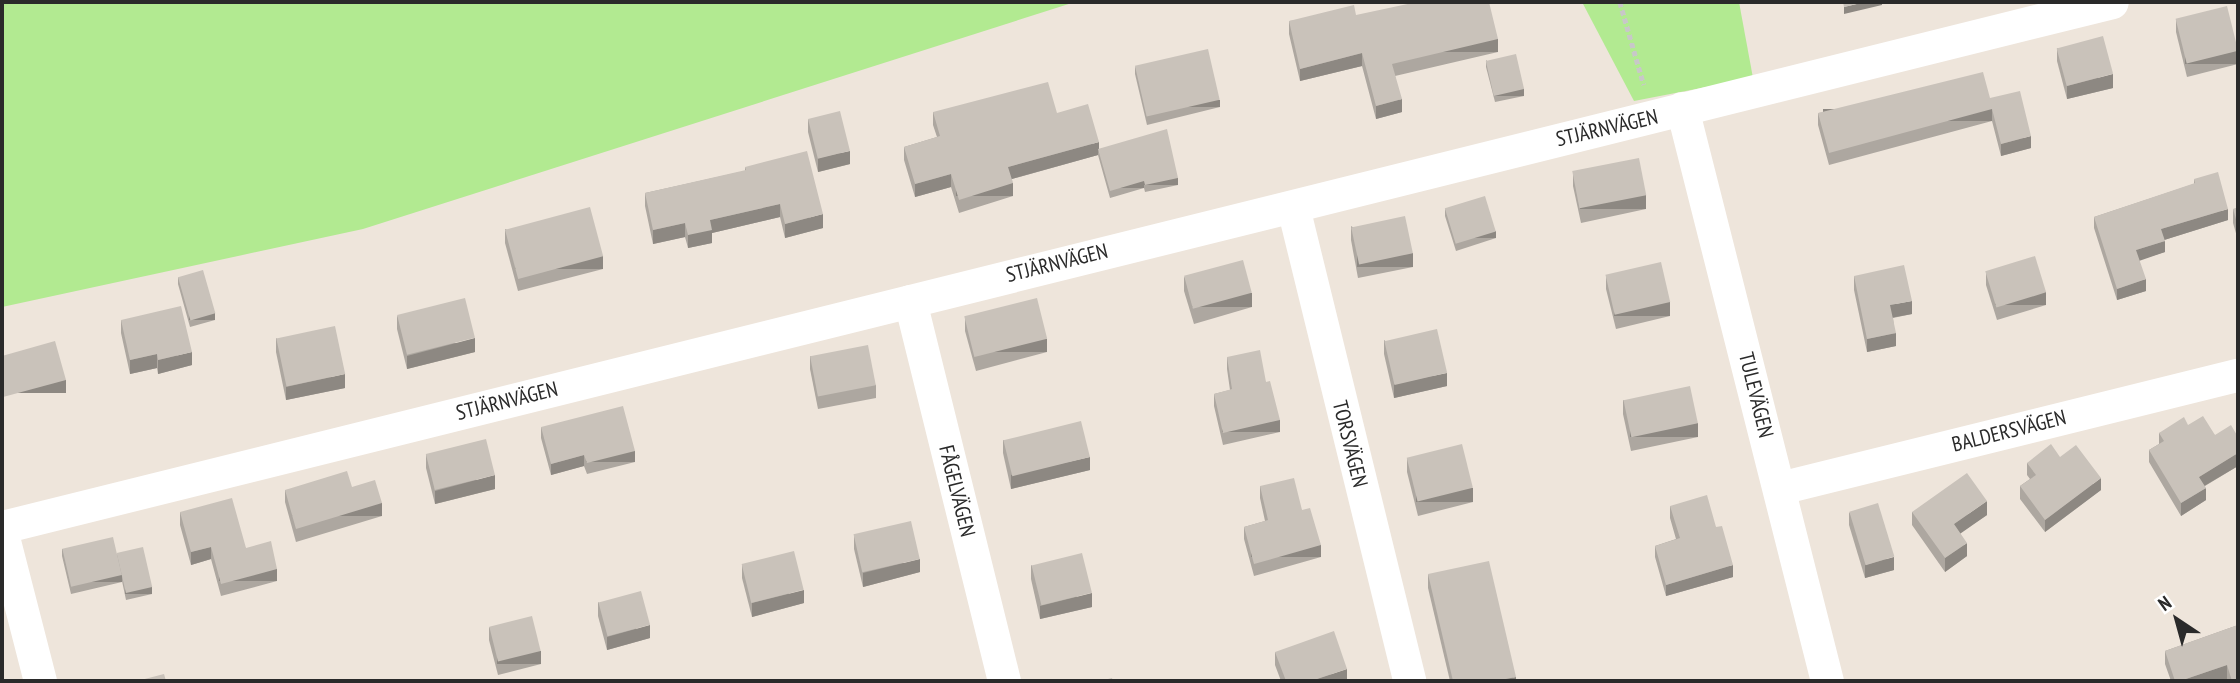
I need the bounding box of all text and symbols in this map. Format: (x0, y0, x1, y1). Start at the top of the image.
street label: STJÄRNVÄGEN (1554, 104, 1660, 152)
street label: STJÄRNVÄGEN (1004, 238, 1110, 288)
street label: TULEVÄGEN (1733, 350, 1779, 440)
street label: STJÄRNVÄGEN (454, 376, 560, 426)
street label: TORSVÄGEN (1327, 398, 1373, 490)
street label: BALDERSVÄGEN (1949, 405, 2069, 457)
street label: FÅGELVÄGEN (933, 443, 981, 539)
north arrow (2142, 585, 2212, 655)
text: N (2153, 590, 2176, 616)

